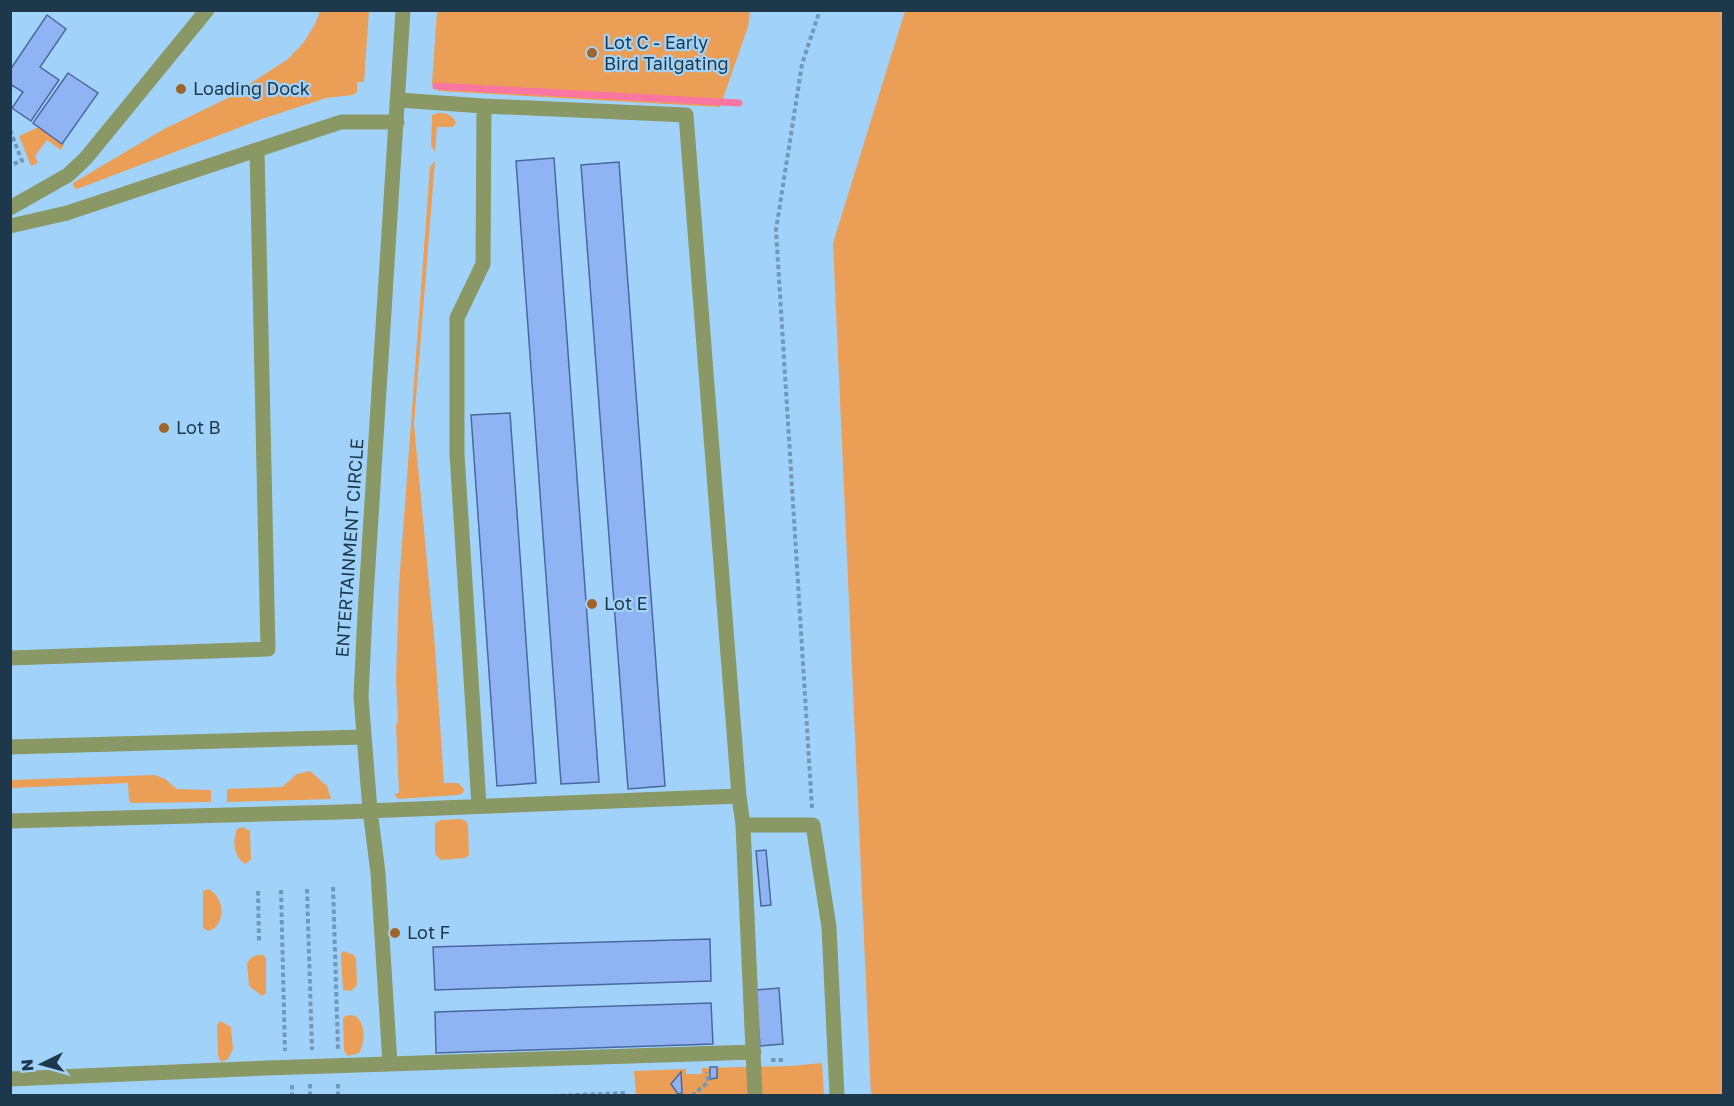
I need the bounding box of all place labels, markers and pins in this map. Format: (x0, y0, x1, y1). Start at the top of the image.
place label: Lot C - Early Bird Tailgating (604, 31, 729, 74)
marker: Lot C - Early Bird Tailgating (585, 46, 599, 60)
place label: Loading Dock (193, 77, 310, 99)
marker: Loading Dock (174, 82, 188, 96)
place label: Lot B (176, 416, 221, 438)
marker: Lot B (157, 421, 171, 435)
place label: Lot E (604, 592, 648, 614)
marker: Lot E (585, 597, 599, 611)
place label: Lot F (407, 921, 450, 943)
marker: Lot F (388, 926, 402, 940)

